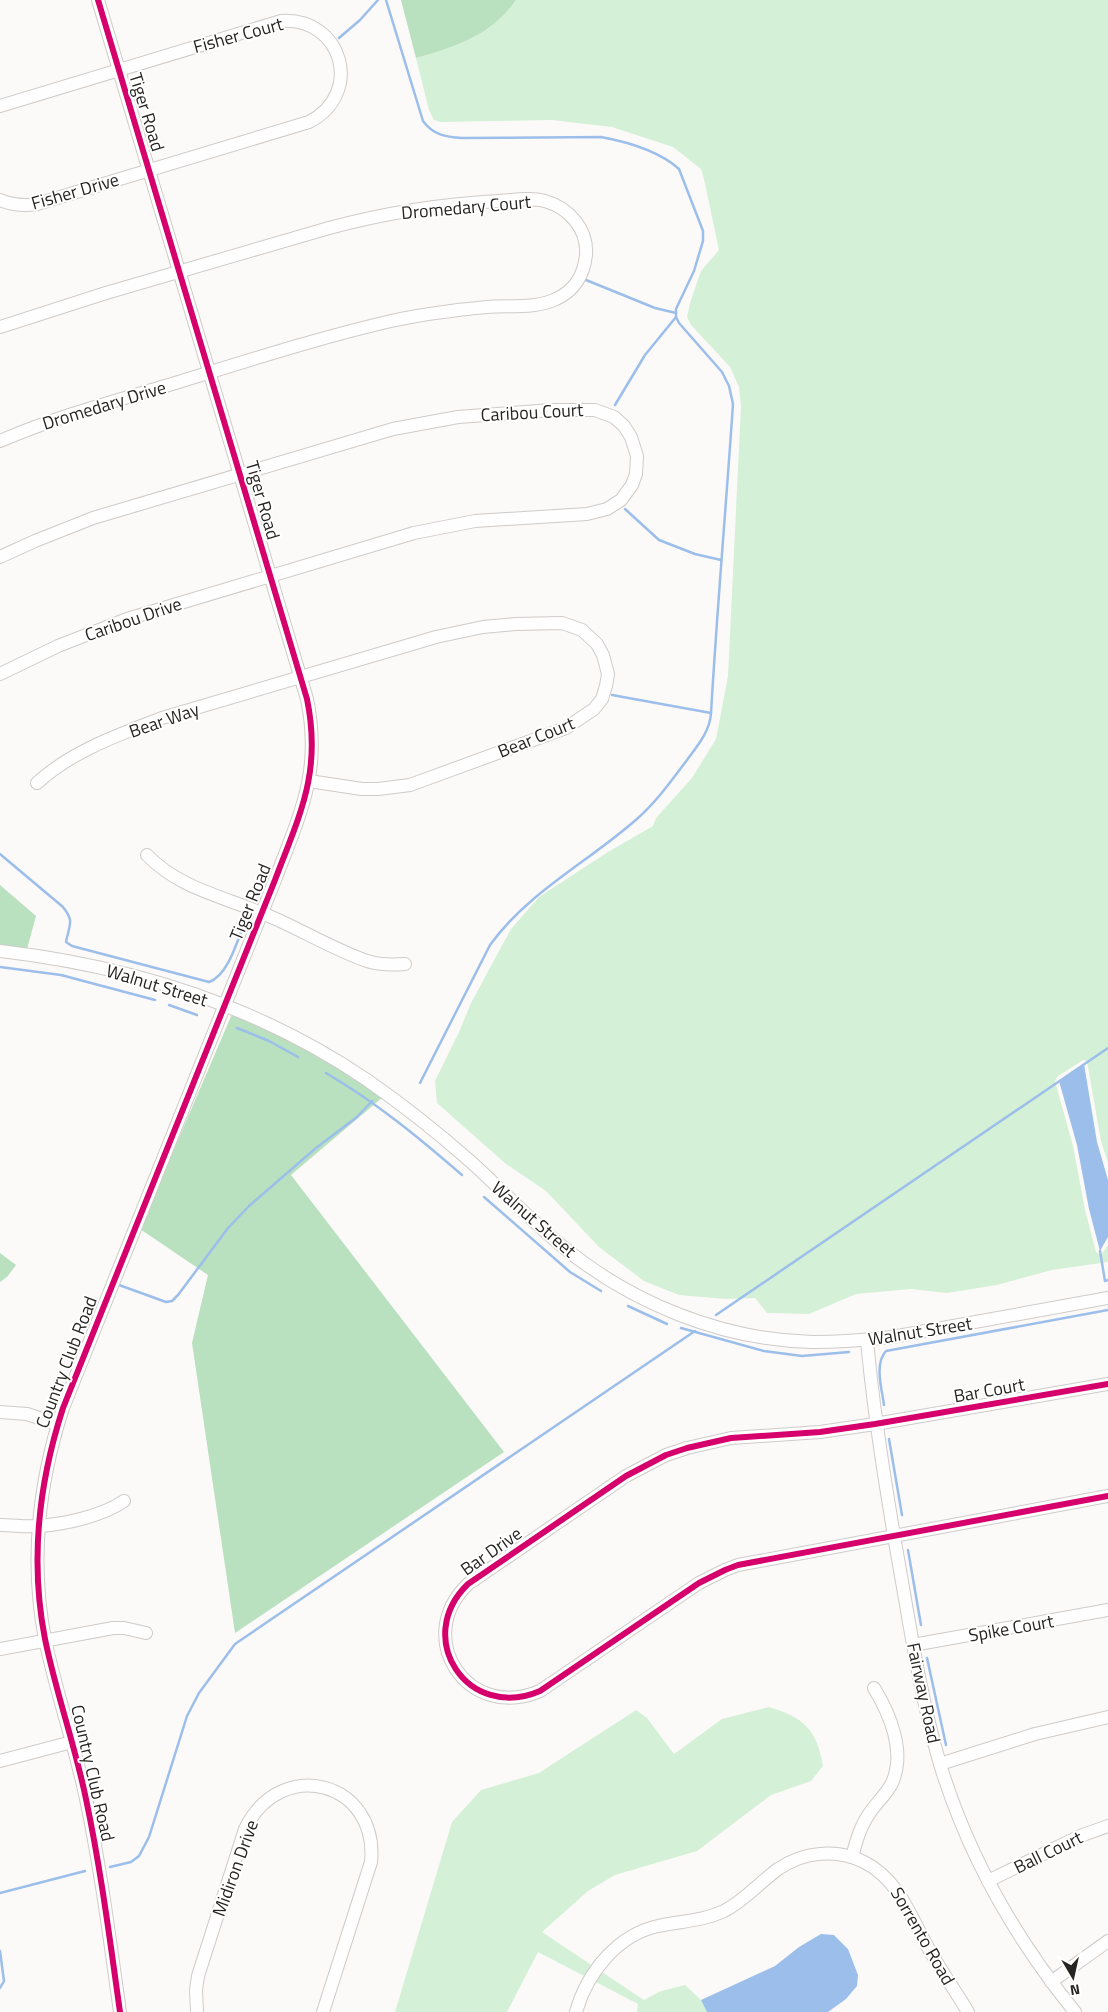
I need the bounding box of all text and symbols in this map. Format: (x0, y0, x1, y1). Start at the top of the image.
street label: Fisher Court (190, 10, 287, 60)
street label: Tiger Road (122, 69, 172, 155)
street label: Fisher Drive (28, 166, 122, 216)
street label: Dromedary Court (400, 188, 533, 226)
street label: Dromedary Drive (39, 373, 169, 437)
street label: Caribou Court (480, 396, 585, 428)
street label: Tiger Road (239, 457, 287, 543)
street label: Caribou Drive (81, 590, 185, 648)
street label: Bear Way (125, 695, 203, 745)
street label: Bear Court (494, 709, 579, 765)
street label: Tiger Road (222, 859, 278, 945)
street label: Walnut Street (103, 957, 212, 1013)
street label: Walnut Street (486, 1174, 583, 1264)
street label: Country Club Road (28, 1292, 104, 1432)
street label: Walnut Street (866, 1309, 975, 1353)
street label: Bar Court (951, 1370, 1027, 1410)
street label: Bar Drive (455, 1520, 527, 1582)
street label: Spike Court (966, 1607, 1056, 1649)
street label: Fairway Road (900, 1640, 948, 1746)
street label: Country Club Road (64, 1702, 122, 1844)
street label: Midiron Drive (205, 1816, 265, 1920)
street label: Ball Court (1009, 1823, 1088, 1880)
street label: Sorrento Road (884, 1882, 962, 1990)
north arrow (1048, 1952, 1098, 2002)
text: N (1069, 1979, 1082, 2001)

